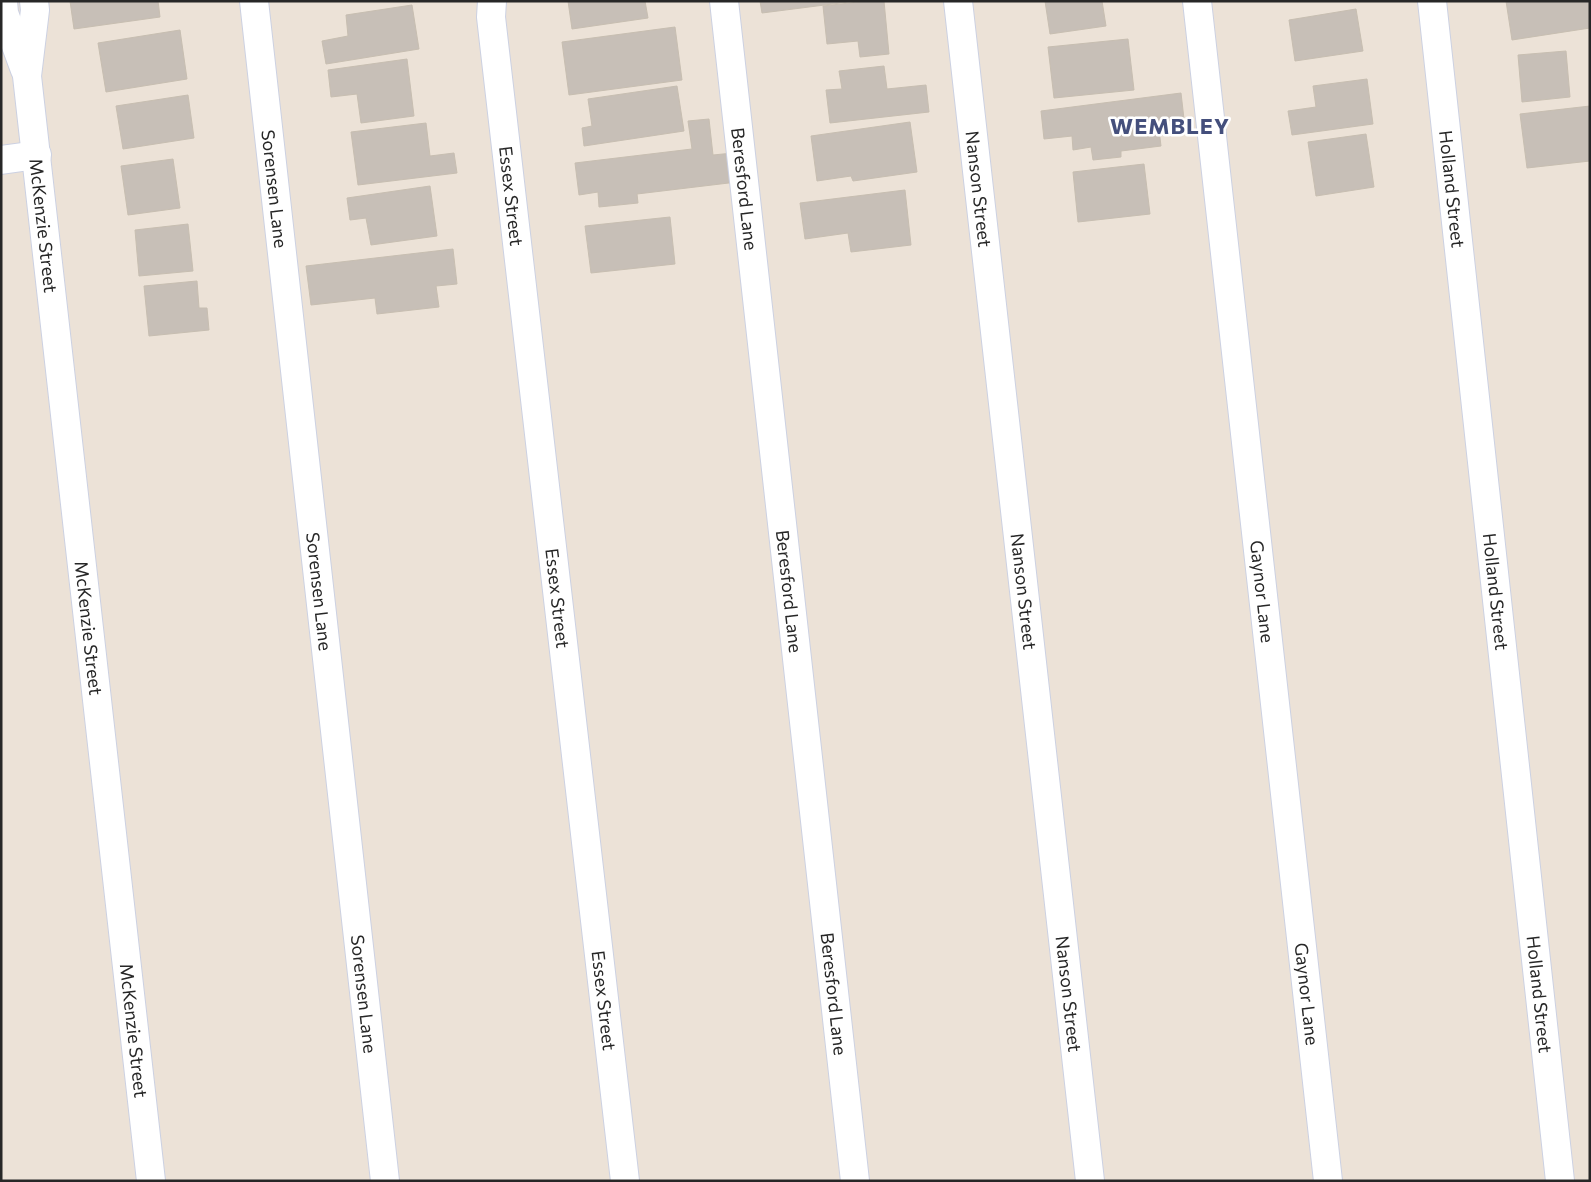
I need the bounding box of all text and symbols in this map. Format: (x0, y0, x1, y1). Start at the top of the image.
district label: WEMBLEY (1110, 112, 1230, 139)
street label: Beresford Lane (727, 126, 763, 251)
street label: Sorensen Lane (257, 128, 292, 249)
street label: Nanson Street (962, 129, 996, 248)
street label: Holland Street (1435, 129, 1470, 249)
street label: Essex Street (495, 145, 528, 247)
street label: McKenzie Street (25, 157, 62, 294)
street label: Beresford Lane (772, 529, 807, 654)
street label: Sorensen Lane (302, 531, 337, 652)
street label: Nanson Street (1007, 532, 1041, 651)
street label: Holland Street (1479, 532, 1513, 651)
street label: Gaynor Lane (1246, 539, 1279, 644)
street label: Essex Street (541, 547, 575, 649)
street label: McKenzie Street (70, 560, 107, 696)
street label: Beresford Lane (816, 931, 852, 1056)
street label: Sorensen Lane (347, 934, 382, 1054)
street label: Nanson Street (1052, 934, 1086, 1053)
street label: Holland Street (1522, 934, 1557, 1054)
street label: Gaynor Lane (1291, 941, 1324, 1046)
street label: Essex Street (588, 949, 621, 1052)
street label: McKenzie Street (116, 962, 153, 1099)

